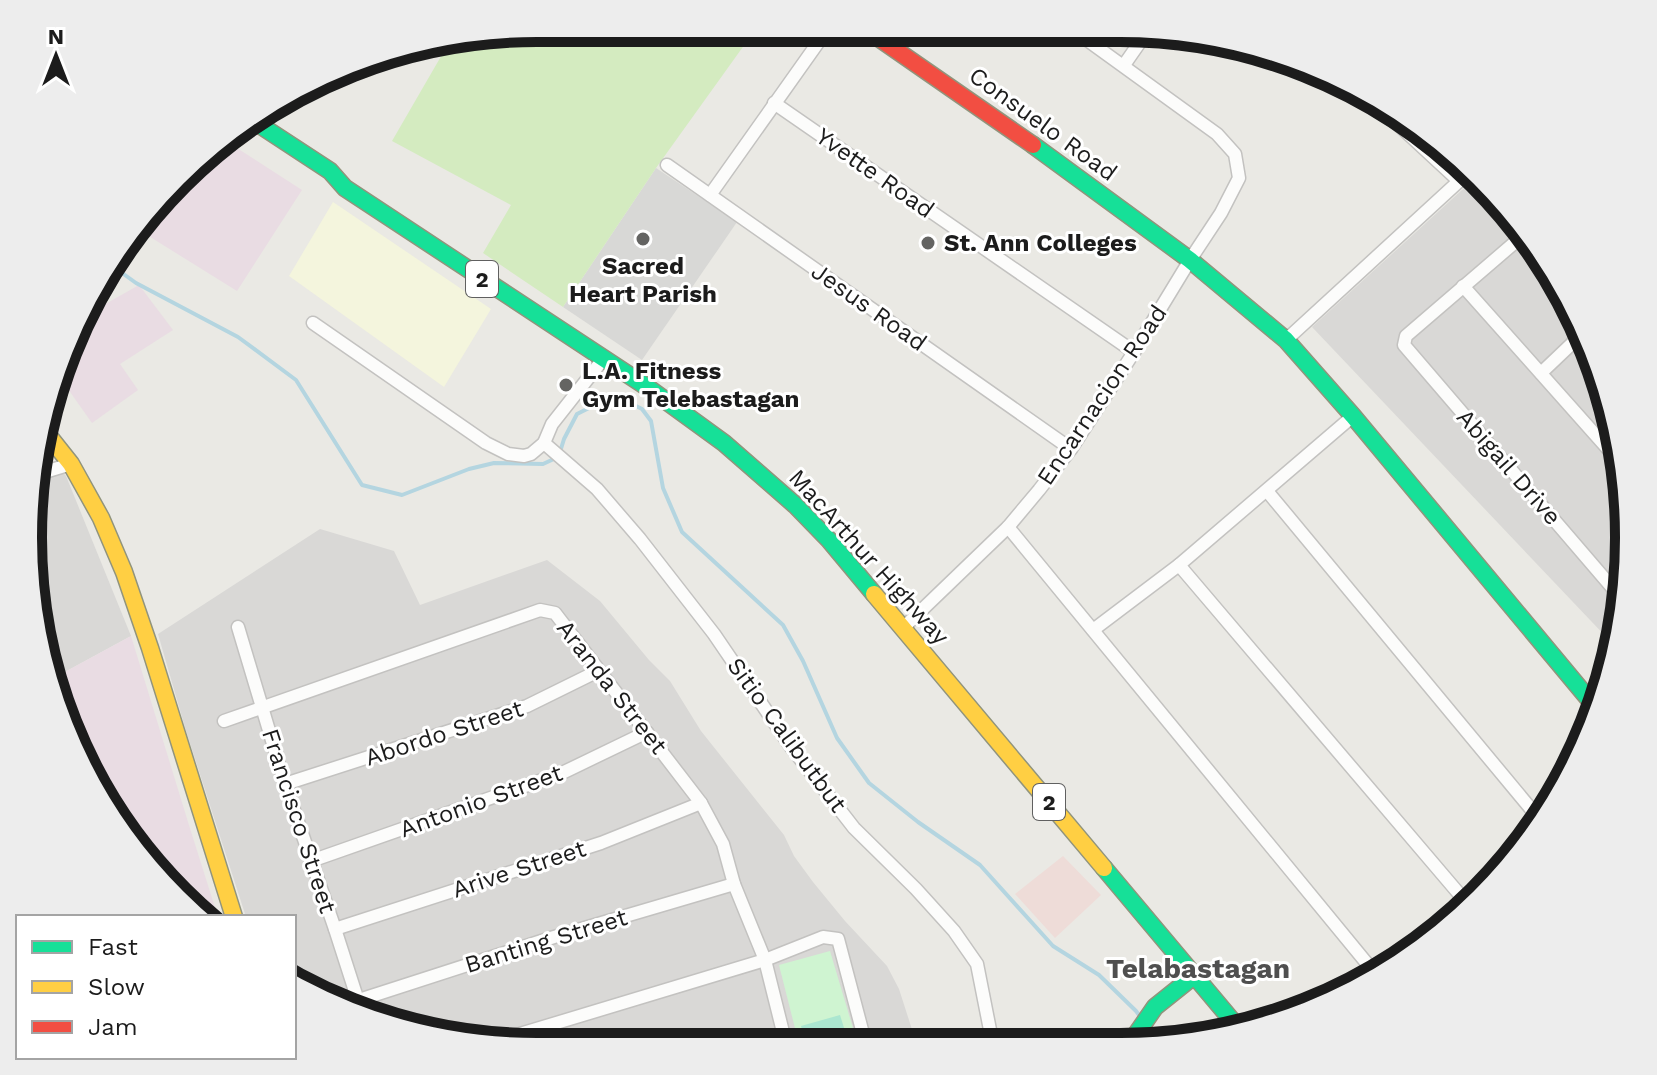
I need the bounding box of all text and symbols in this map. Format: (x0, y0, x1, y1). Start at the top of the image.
north arrow (16, 16, 96, 96)
text: N (48, 24, 64, 49)
street label: Consuelo Road (964, 61, 1122, 187)
street label: Yvette Road (810, 122, 940, 224)
place label: St. Ann Colleges (944, 229, 1137, 257)
marker: Sacred Heart Parish (634, 230, 652, 248)
marker: St. Ann Colleges (919, 234, 937, 252)
place label: Sacred Heart Parish (569, 252, 717, 308)
street label: Jesus Road (806, 257, 932, 357)
road number: 2 (466, 261, 498, 297)
street label: Encarnacion Road (1031, 300, 1173, 490)
place label: L.A. Fitness Gym Telebastagan (582, 357, 800, 413)
marker: L.A. Fitness Gym Telebastagan (557, 376, 575, 394)
street label: Abigail Drive (1451, 403, 1567, 531)
street label: MacArthur Highway (783, 464, 955, 651)
street label: Aranda Street (551, 614, 673, 760)
street label: Sitio Calibutbut (722, 652, 852, 818)
street label: Abordo Street (361, 694, 527, 772)
street label: Francisco Street (256, 725, 342, 917)
street label: Antonio Street (396, 759, 566, 843)
road number: 2 (1033, 784, 1065, 820)
street label: Arive Street (449, 834, 589, 904)
street label: Banting Street (461, 903, 631, 979)
legend (16, 915, 296, 1059)
text: Fast (88, 933, 138, 961)
district label: Telabastagan (1106, 952, 1290, 985)
text: Slow (88, 973, 145, 1001)
text: Jam (88, 1013, 138, 1041)

